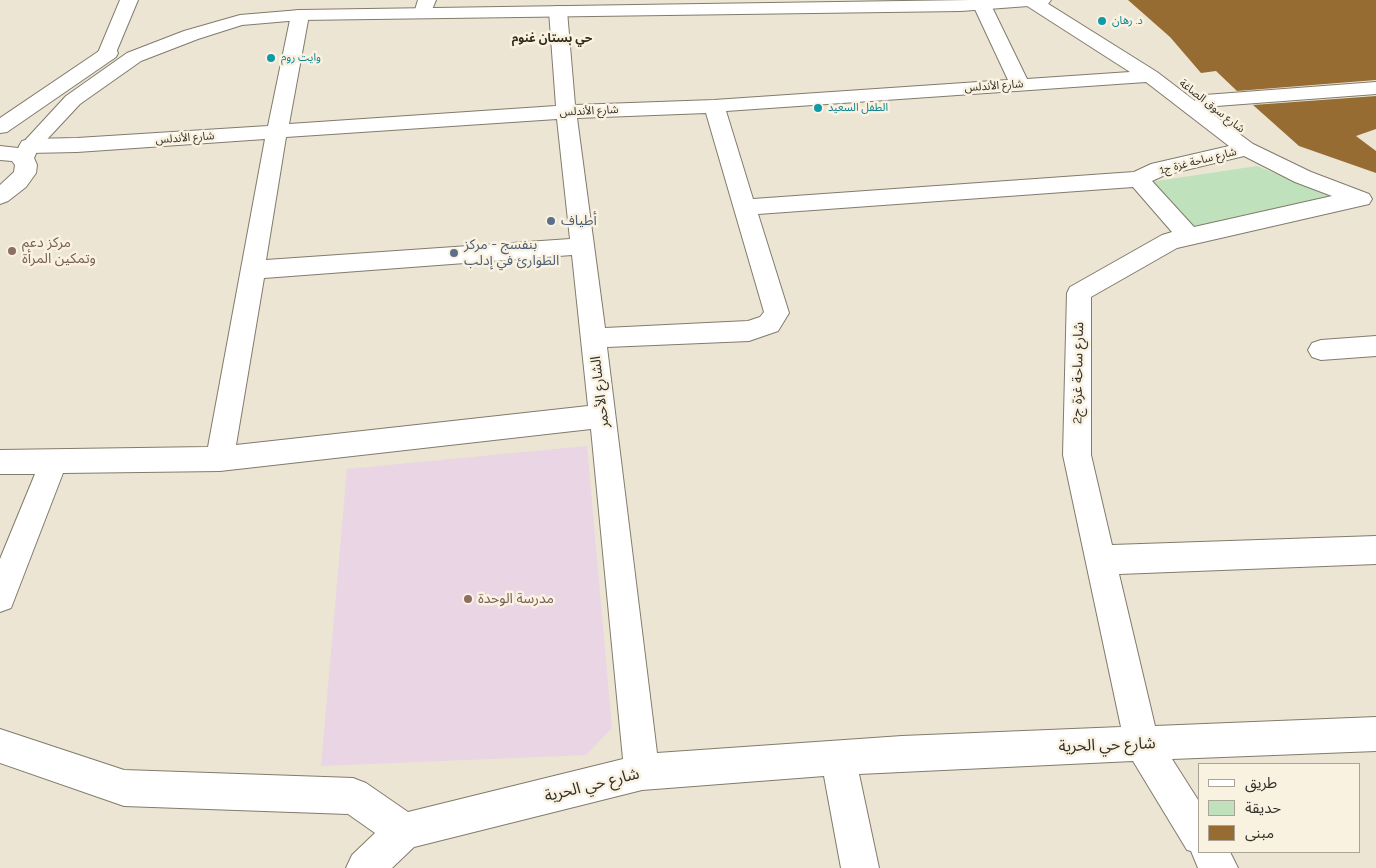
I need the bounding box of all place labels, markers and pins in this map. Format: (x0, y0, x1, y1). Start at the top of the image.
place label: د. رهان (1112, 14, 1143, 28)
marker: د. رهان (1096, 15, 1108, 27)
place label: وايت روم (281, 51, 321, 65)
marker: وايت روم (265, 52, 277, 64)
place label: الطفل السعيد (828, 101, 888, 115)
marker: الطفل السعيد (812, 102, 824, 114)
place label: أطياف (561, 213, 597, 229)
marker: أطياف (545, 215, 557, 227)
place label: مركز دعم وتمكين المرأة (22, 235, 96, 268)
place label: بنفسج - مركز الطوارئ في إدلب (464, 237, 559, 270)
marker: مركز دعم وتمكين المرأة (6, 245, 18, 257)
marker: بنفسج - مركز الطوارئ في إدلب (448, 247, 460, 259)
place label: مدرسة الوحدة (478, 591, 554, 607)
marker: مدرسة الوحدة (462, 593, 474, 605)

